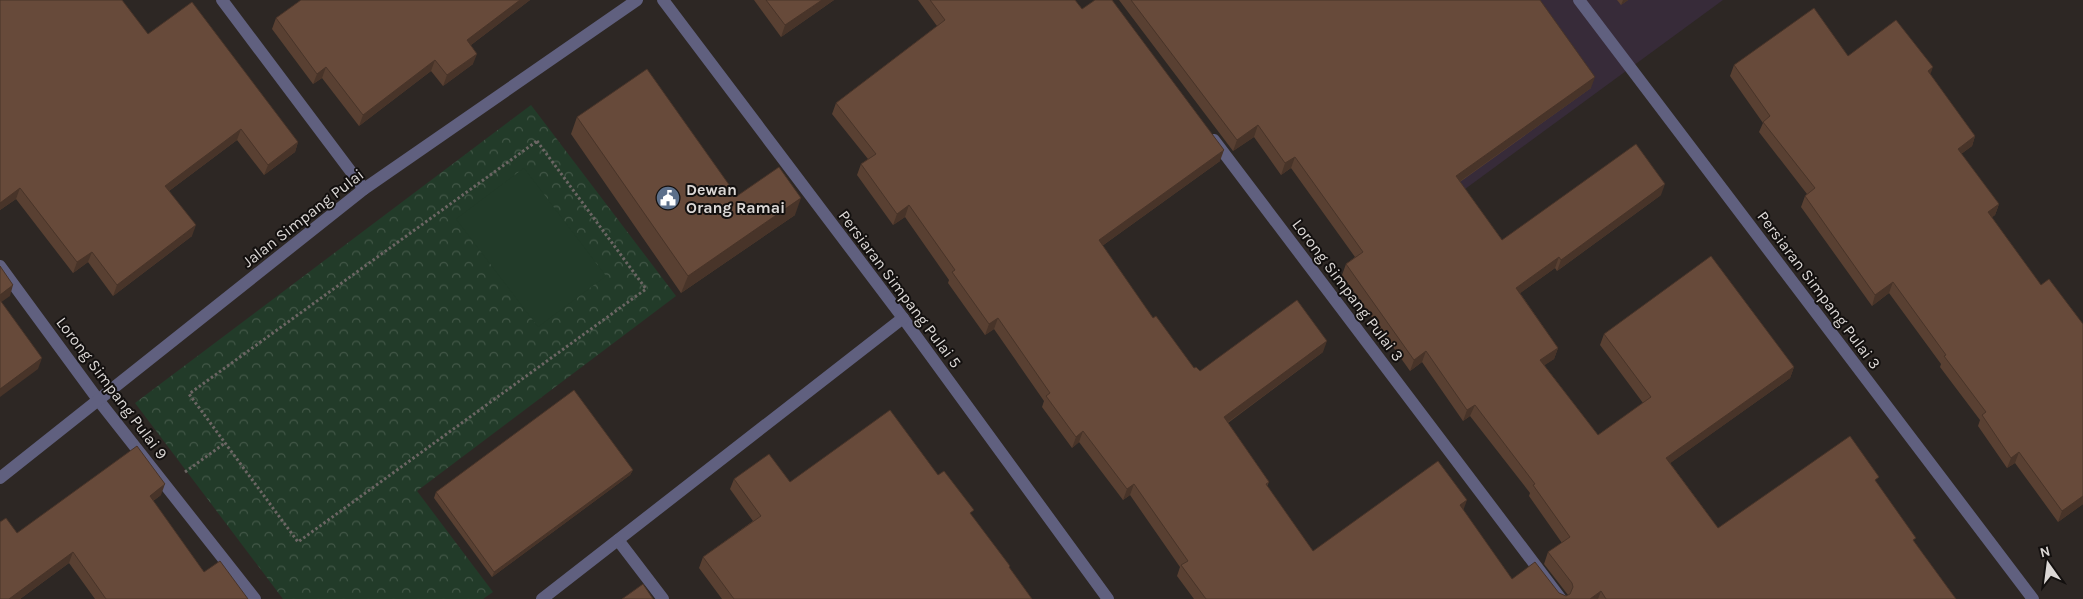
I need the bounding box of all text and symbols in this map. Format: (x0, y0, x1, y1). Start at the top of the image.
street label: Jalan Simpang Pulai (239, 165, 367, 271)
place label: Dewan Orang Ramai (686, 180, 785, 217)
public building icon: Dewan Orang Ramai (655, 185, 681, 211)
street label: Persiaran Simpang Pulai 5 (835, 206, 965, 372)
street label: Persiaran Simpang Pulai 3 (1753, 207, 1885, 373)
street label: Lorong Simpang Pulai 3 (1288, 215, 1408, 365)
street label: Lorong Simpang Pulai 9 (52, 313, 172, 463)
north arrow (2023, 539, 2073, 589)
text: N (2038, 542, 2052, 561)

